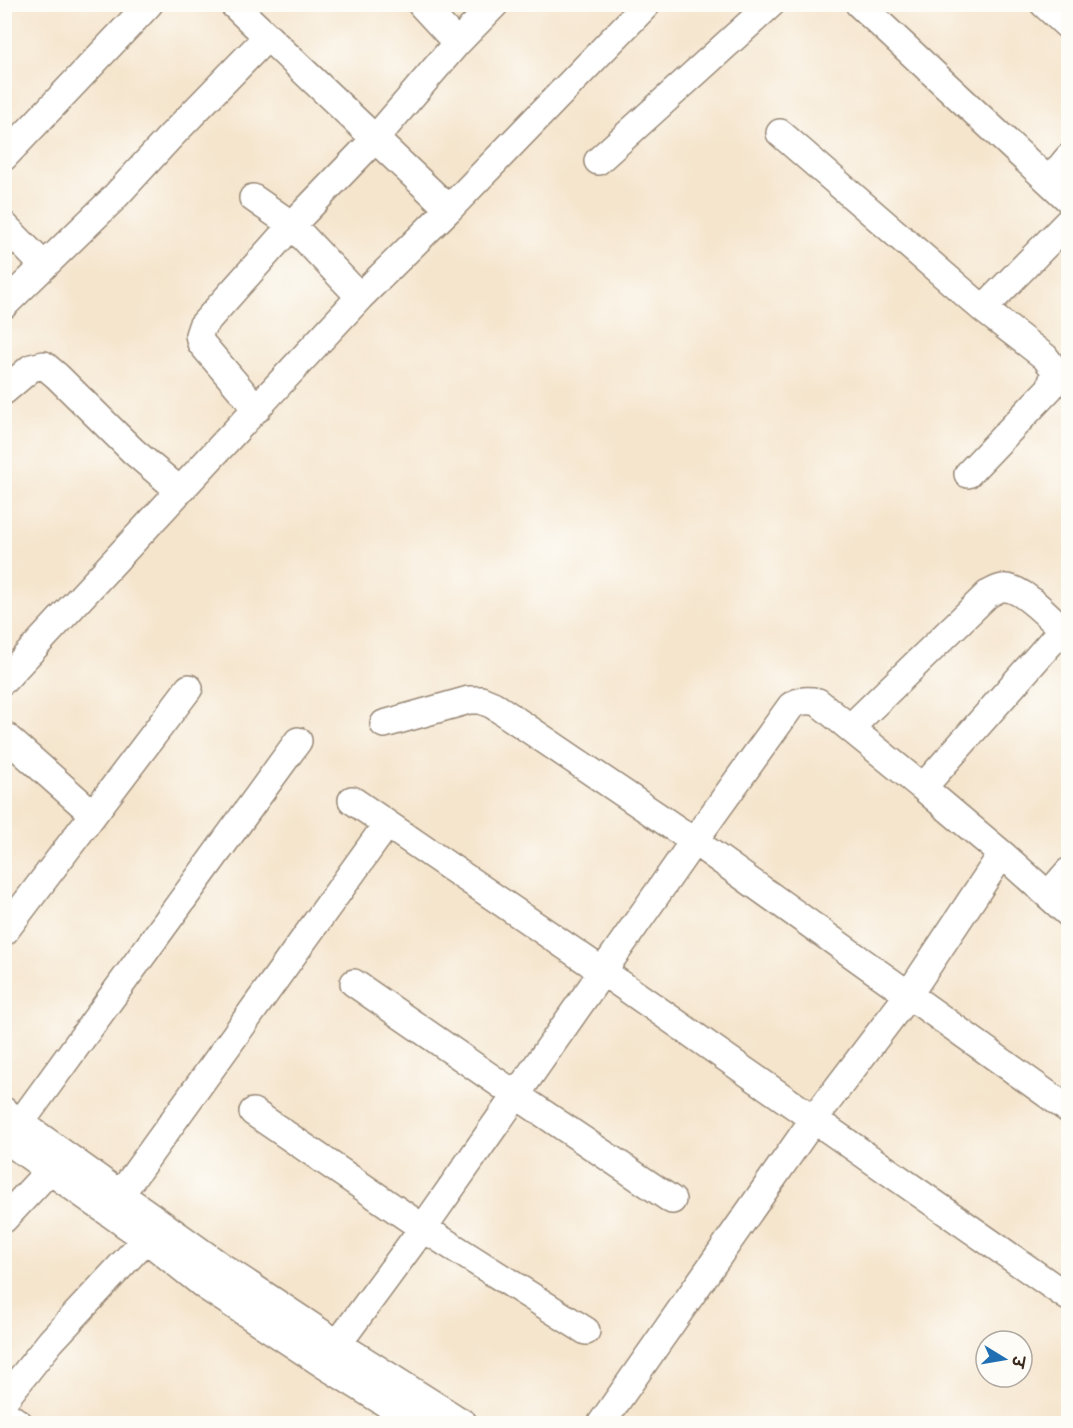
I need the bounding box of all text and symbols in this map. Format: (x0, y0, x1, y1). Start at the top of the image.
north arrow (974, 1329, 1034, 1389)
text: उ (1006, 1352, 1029, 1370)

